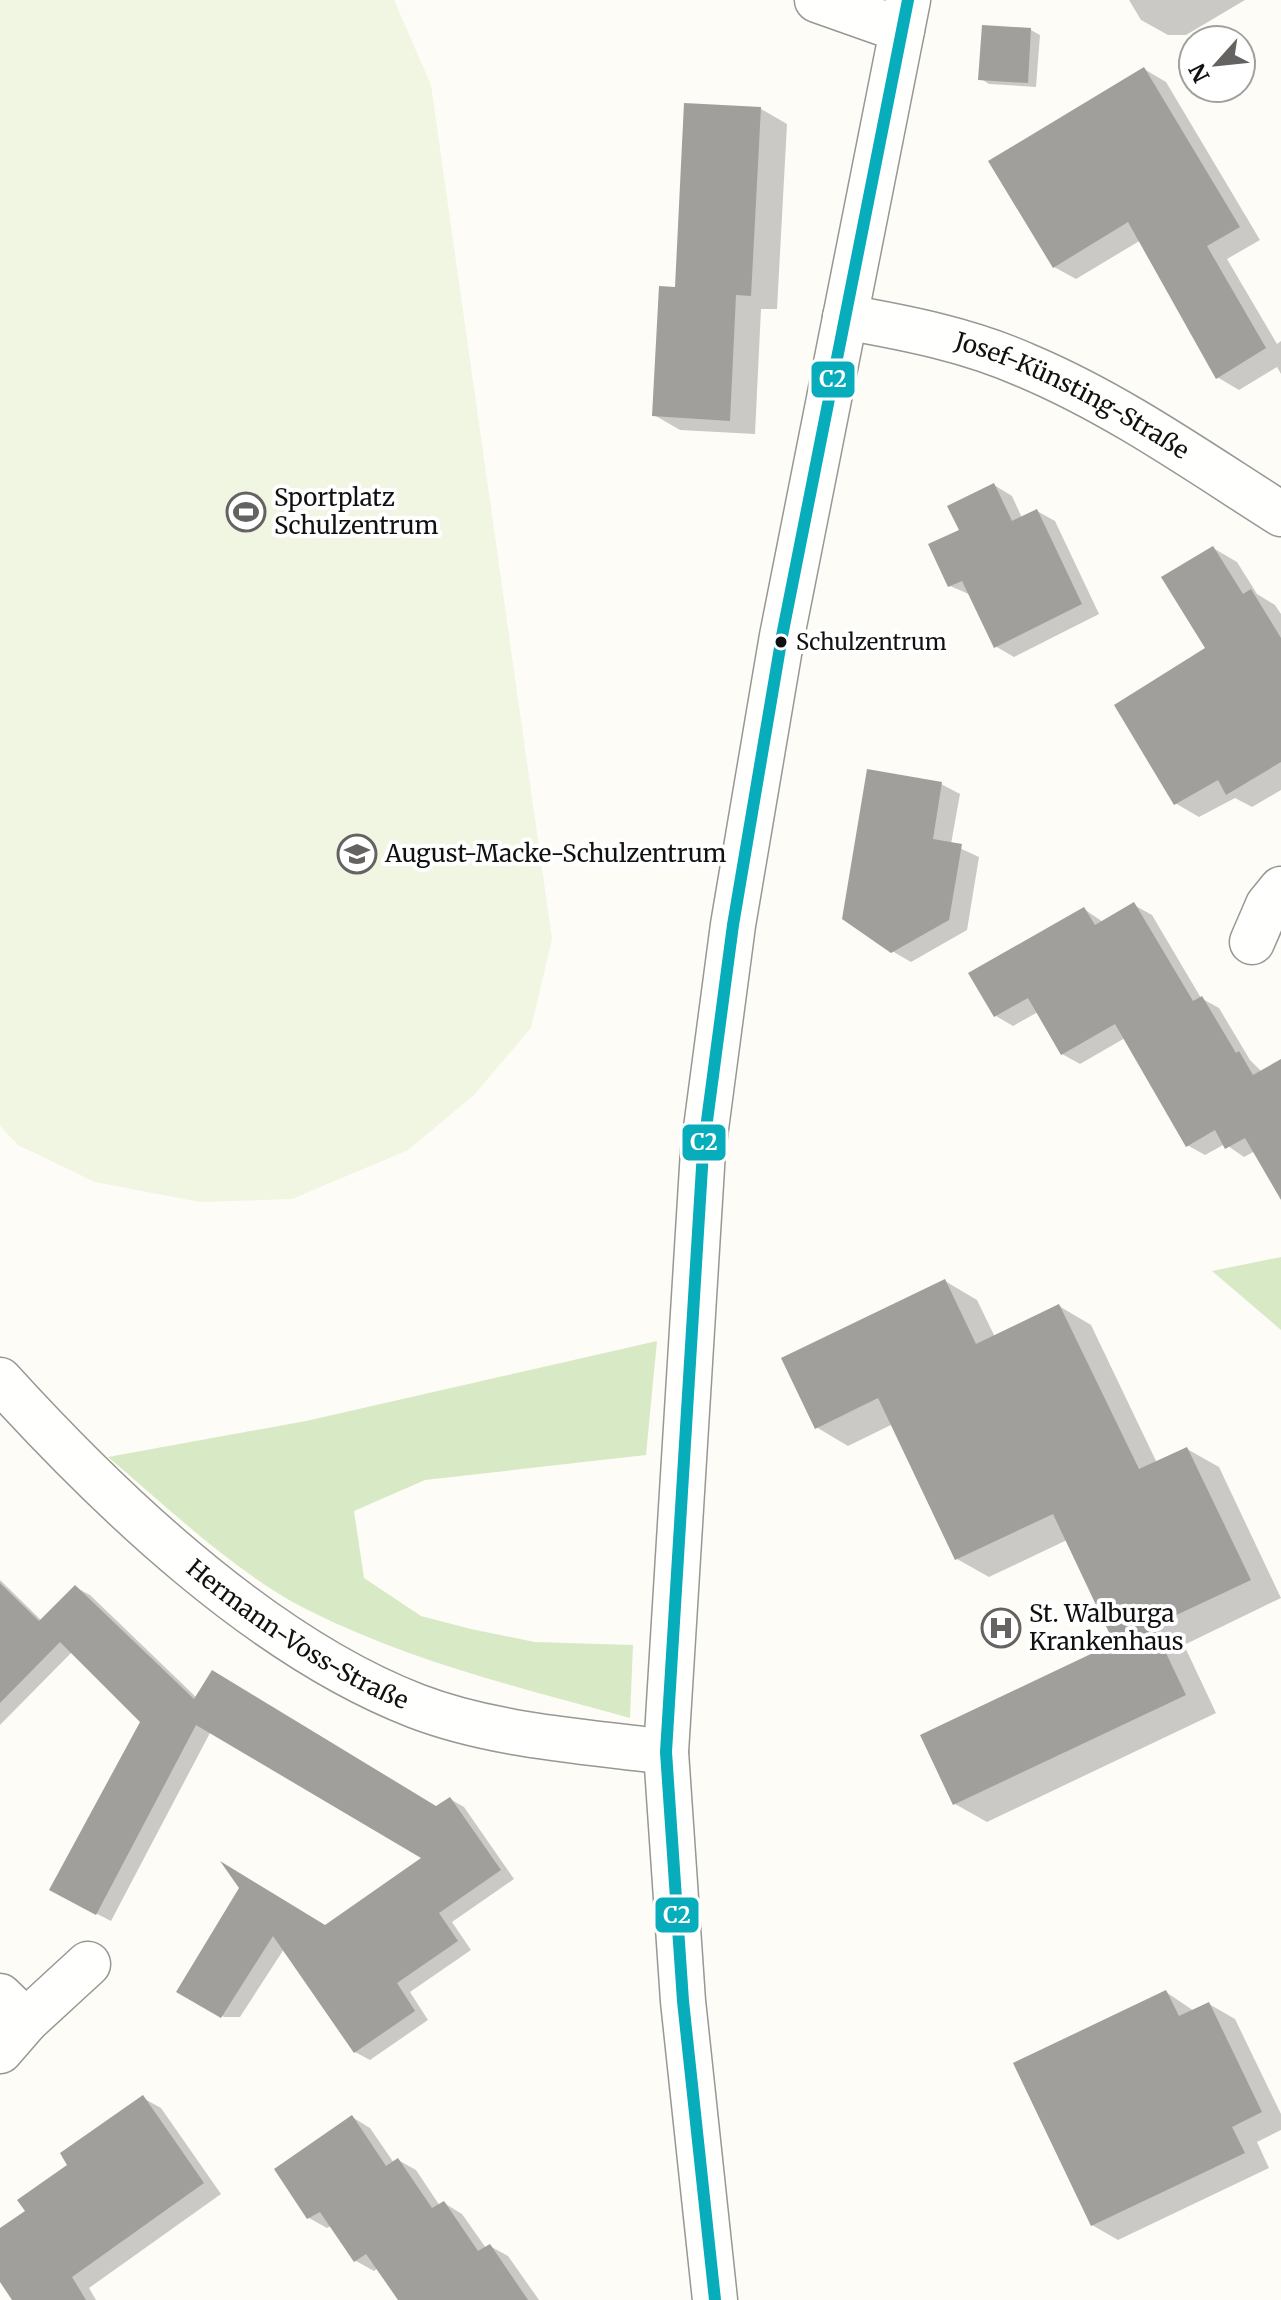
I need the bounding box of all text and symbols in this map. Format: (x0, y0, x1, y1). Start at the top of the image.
north arrow (1177, 24, 1257, 104)
text: N (1182, 58, 1216, 87)
street label: Josef-Künsting-Straße (951, 325, 1195, 466)
line badge: C2 (810, 360, 856, 399)
text: C2 (819, 365, 847, 393)
place label: Sportplatz Schulzentrum (274, 482, 438, 541)
sports icon: Sportplatz Schulzentrum (225, 491, 267, 533)
place label: Schulzentrum (796, 628, 947, 656)
marker: Schulzentrum (773, 634, 789, 650)
school or university icon: August-Macke-Schulzentrum (336, 833, 378, 875)
place label: August-Macke-Schulzentrum (384, 838, 727, 869)
line badge: C2 (681, 1123, 727, 1162)
text: C2 (690, 1128, 718, 1156)
street label: Hermann-Voss-Straße (180, 1552, 413, 1716)
place label: St. Walburga Krankenhaus (1029, 1598, 1184, 1657)
hospital icon: St. Walburga Krankenhaus (980, 1607, 1022, 1649)
line badge: C2 (654, 1896, 700, 1934)
text: C2 (663, 1901, 691, 1929)

